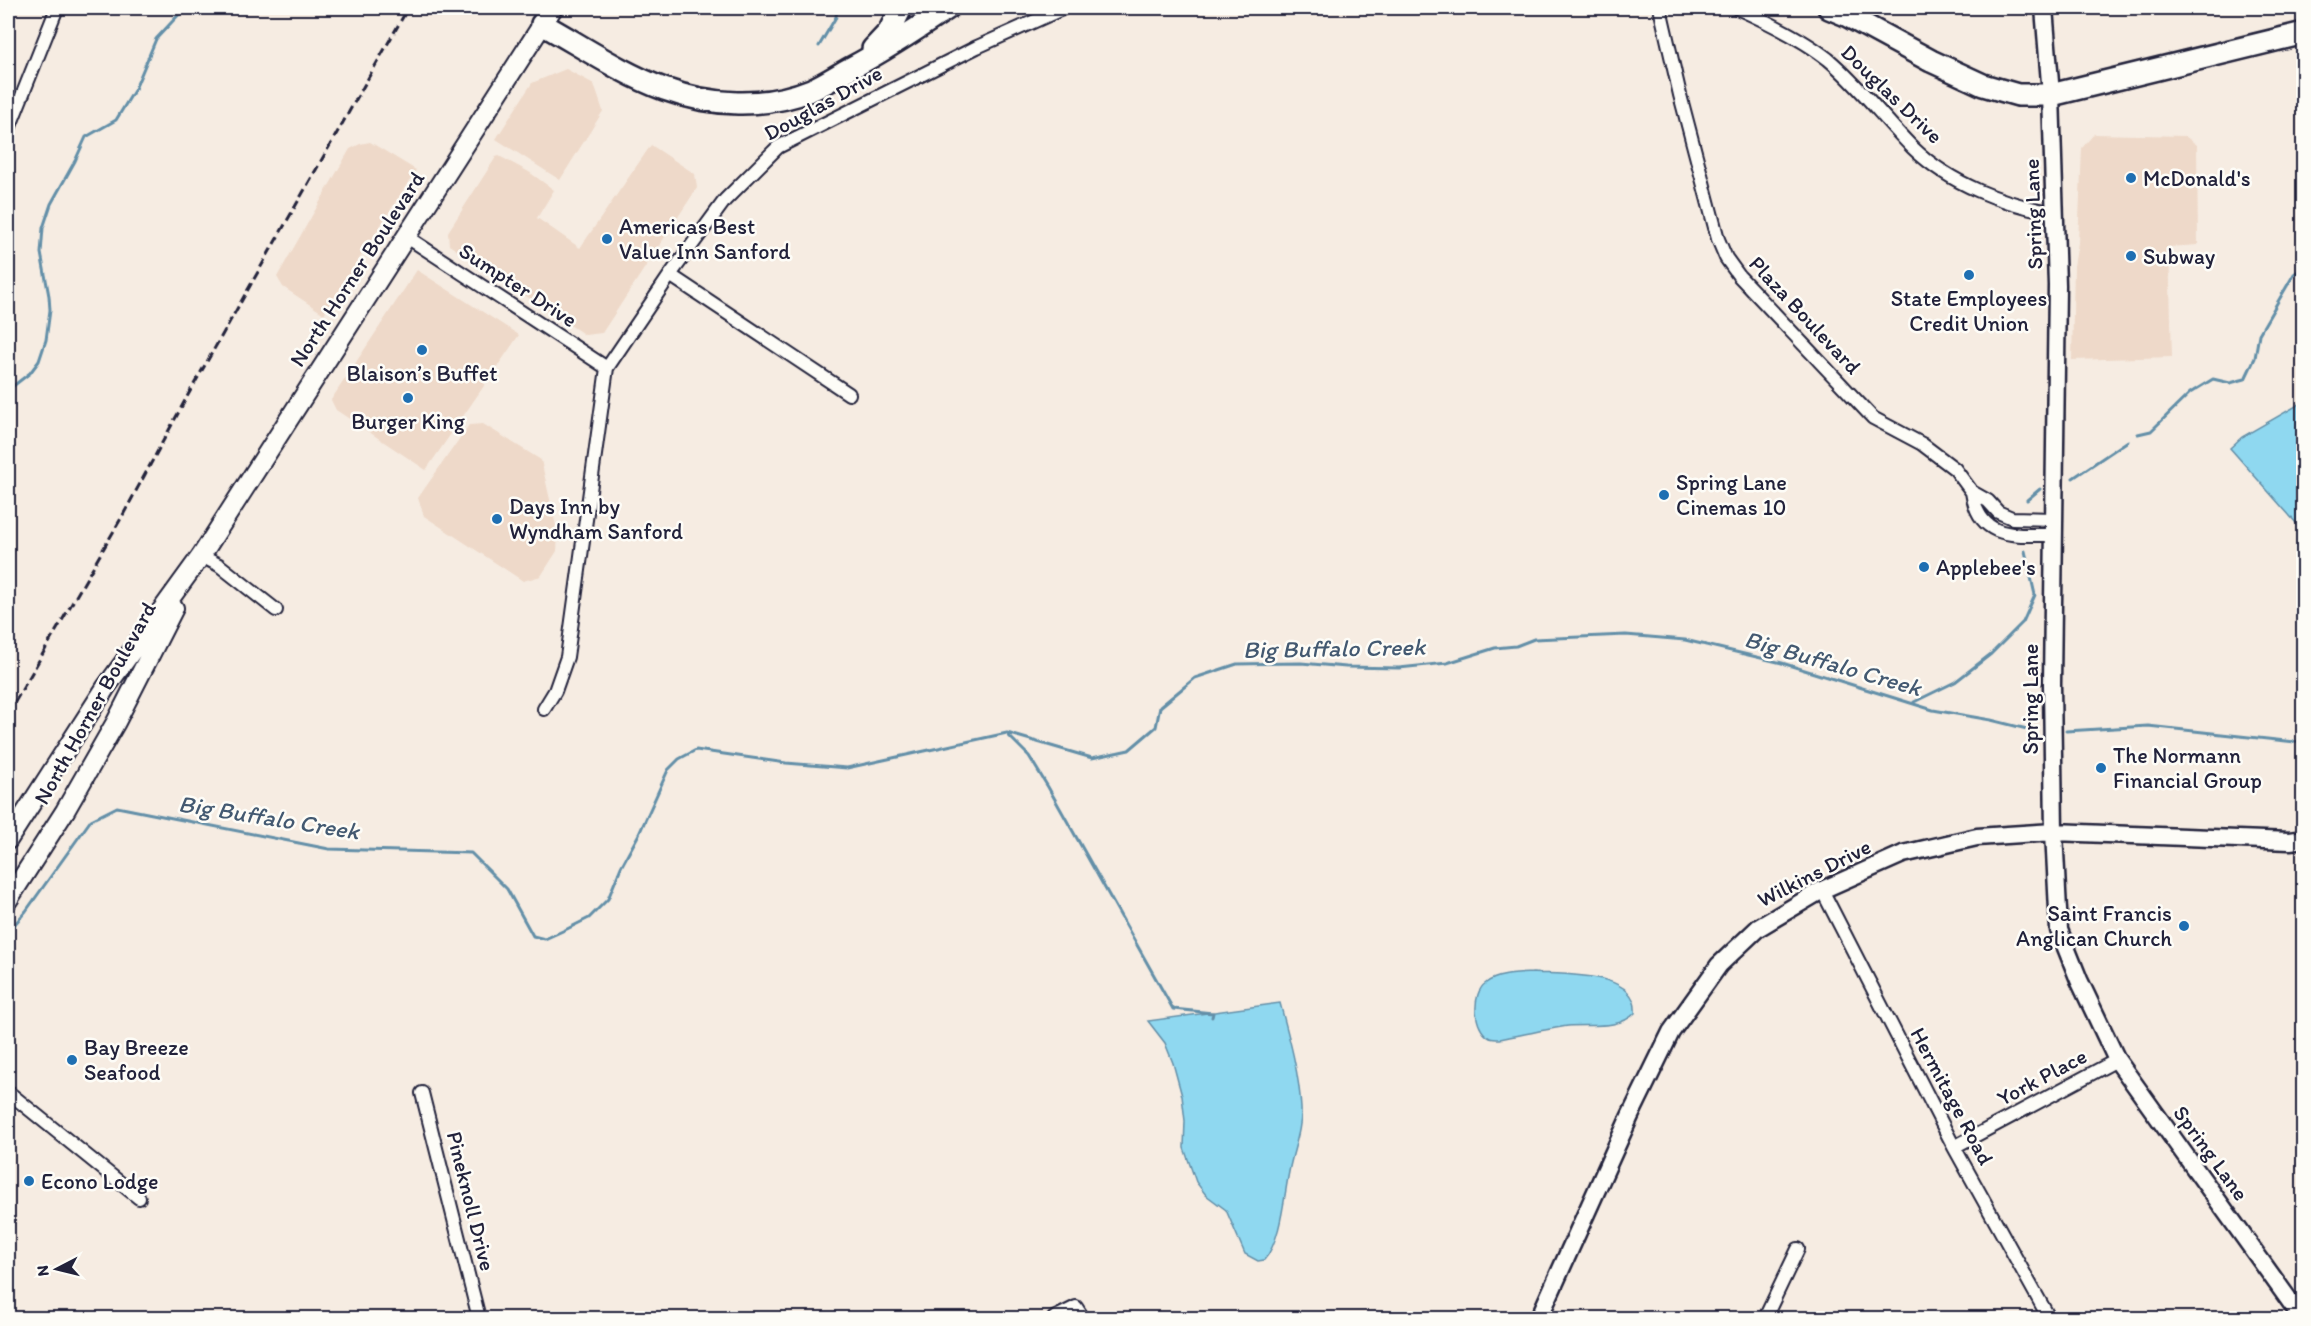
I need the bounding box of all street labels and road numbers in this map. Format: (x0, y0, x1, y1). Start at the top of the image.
street label: Douglas Drive (1835, 39, 1949, 149)
street label: Douglas Drive (759, 59, 887, 147)
street label: Spring Lane (2018, 158, 2048, 270)
street label: North Horner Boulevard (284, 166, 430, 372)
street label: Sumpter Drive (454, 237, 582, 333)
street label: Plaza Boulevard (1743, 250, 1867, 380)
street label: North Horner Boulevard (28, 597, 162, 809)
street label: Spring Lane (2017, 644, 2044, 754)
street label: Wilkins Drive (1753, 833, 1875, 913)
street label: Hermitage Road (1904, 1023, 2000, 1170)
street label: York Place (1992, 1042, 2092, 1112)
street label: Spring Lane (2167, 1100, 2255, 1206)
street label: Pineknoll Drive (441, 1128, 501, 1274)

